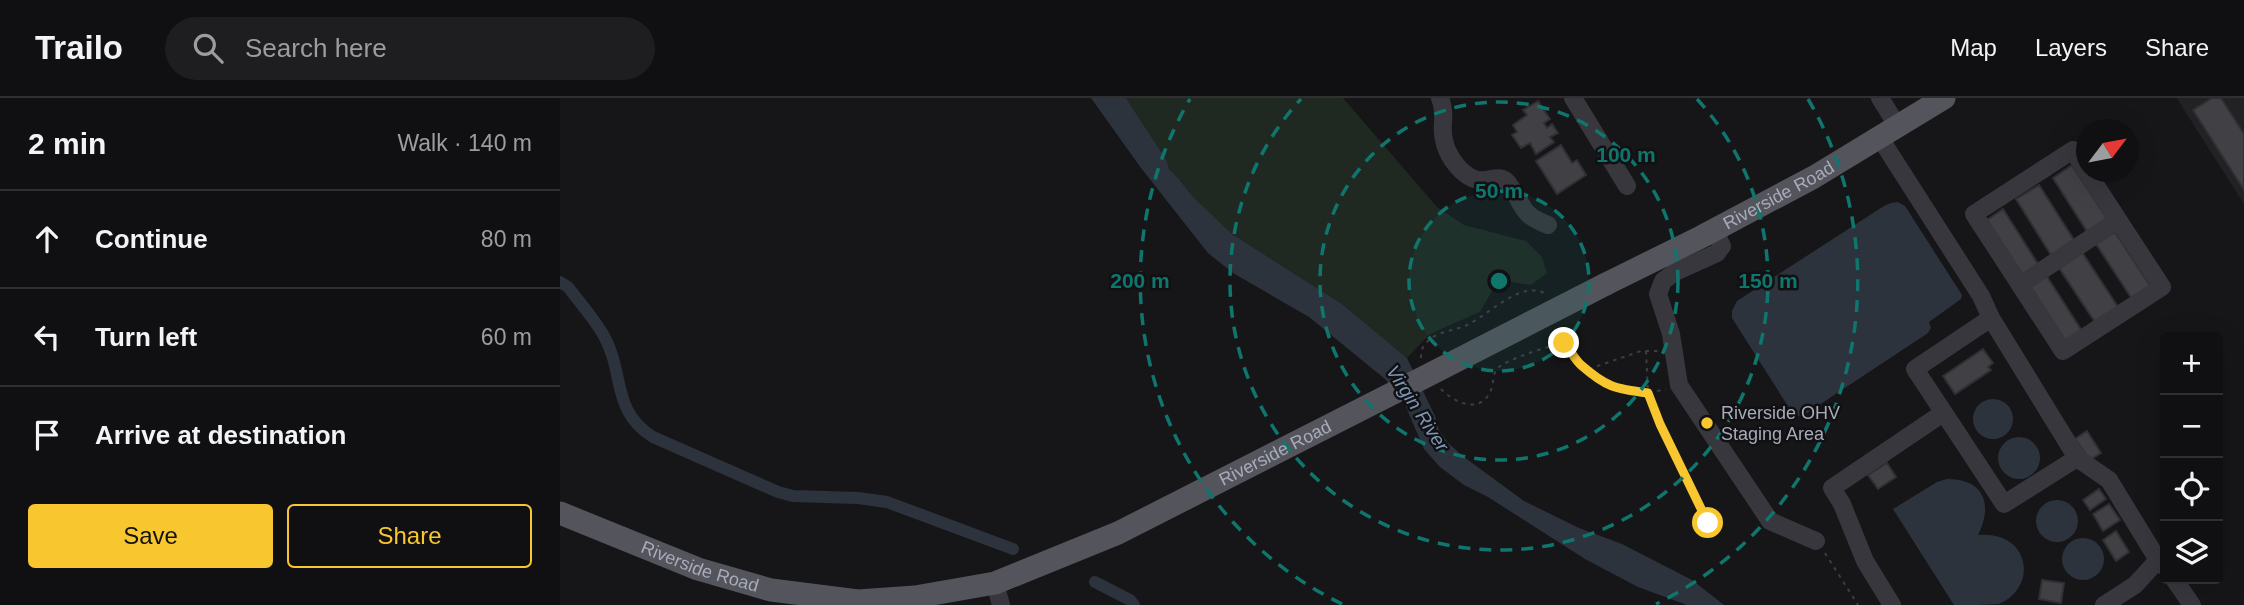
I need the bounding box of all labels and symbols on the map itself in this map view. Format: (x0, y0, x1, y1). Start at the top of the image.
north arrow (2076, 119, 2139, 182)
text: 100 m (1596, 143, 1656, 166)
street label: Riverside Road (1720, 157, 1838, 233)
text: 50 m (1475, 179, 1523, 202)
text: 200 m (1110, 269, 1170, 292)
centre of rings (1487, 269, 1511, 293)
text: 150 m (1738, 269, 1798, 292)
route end (1548, 327, 1579, 358)
water label: Virgin River (1382, 362, 1453, 456)
place label: Riverside OHV Staging Area (1721, 403, 1840, 444)
marker: Riverside OHV Staging Area (1699, 415, 1715, 431)
street label: Riverside Road (1216, 416, 1335, 490)
route start (1692, 507, 1723, 538)
street label: Riverside Road (638, 537, 761, 596)

